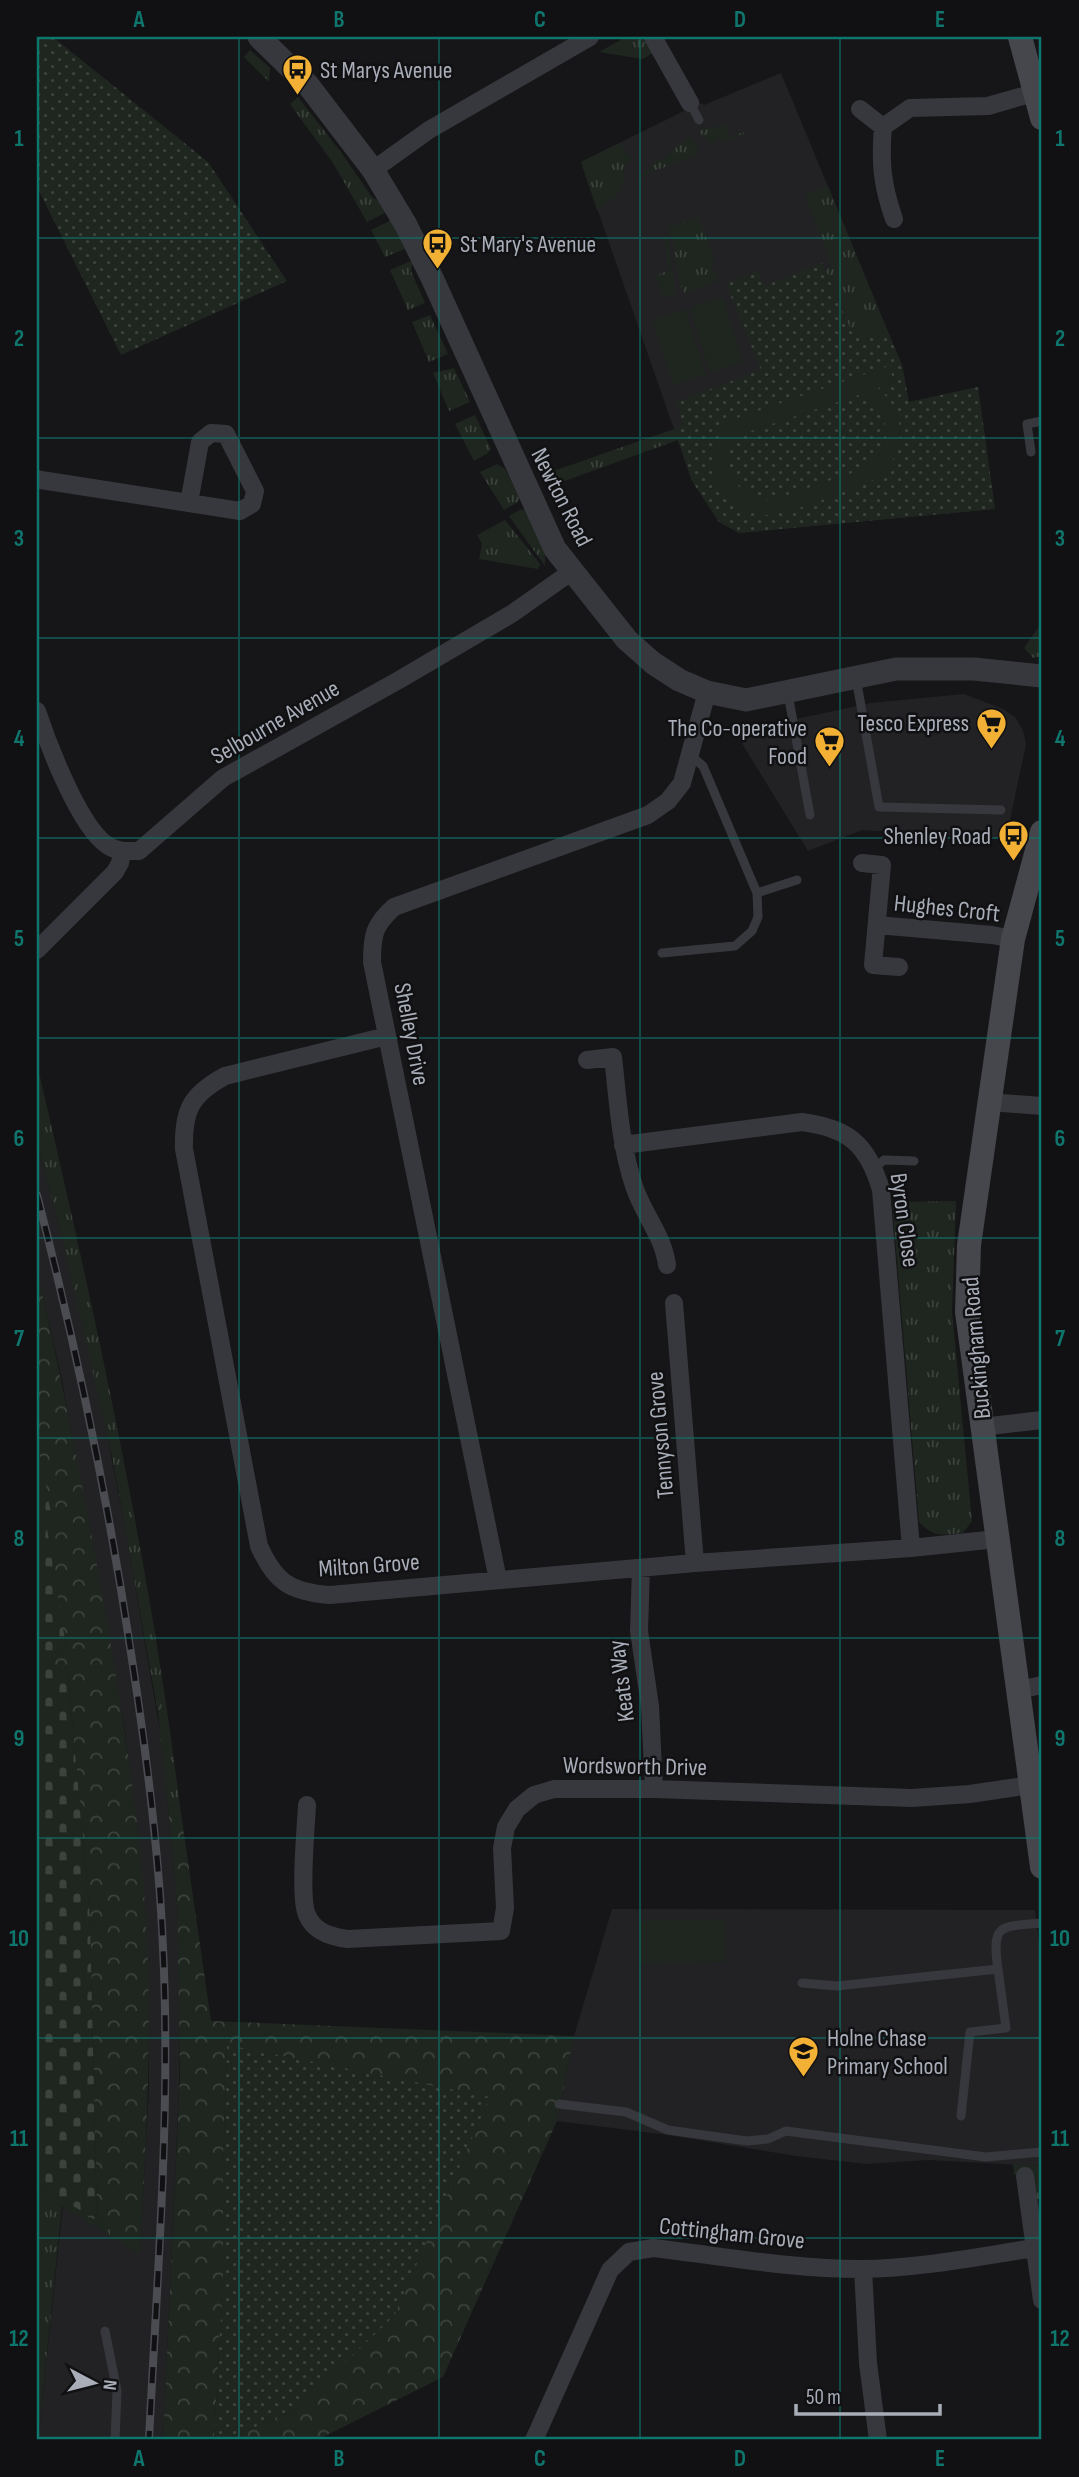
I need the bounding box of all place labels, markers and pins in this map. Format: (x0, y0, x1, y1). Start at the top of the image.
bus stop icon: St Marys Avenue (280, 53, 314, 97)
place label: St Marys Avenue (320, 56, 452, 85)
bus stop icon: St Mary's Avenue (420, 227, 454, 271)
place label: St Mary's Avenue (460, 230, 596, 259)
supermarket icon: Tesco Express (975, 706, 1009, 750)
place label: Tesco Express (857, 709, 969, 738)
place label: The Co-operative Food (668, 714, 807, 771)
supermarket icon: The Co-operative Food (813, 725, 847, 769)
bus stop icon: Shenley Road (997, 819, 1031, 863)
place label: Shenley Road (884, 822, 991, 851)
place label: Holne Chase Primary School (827, 2024, 948, 2081)
school or university icon: Holne Chase Primary School (787, 2035, 821, 2079)

